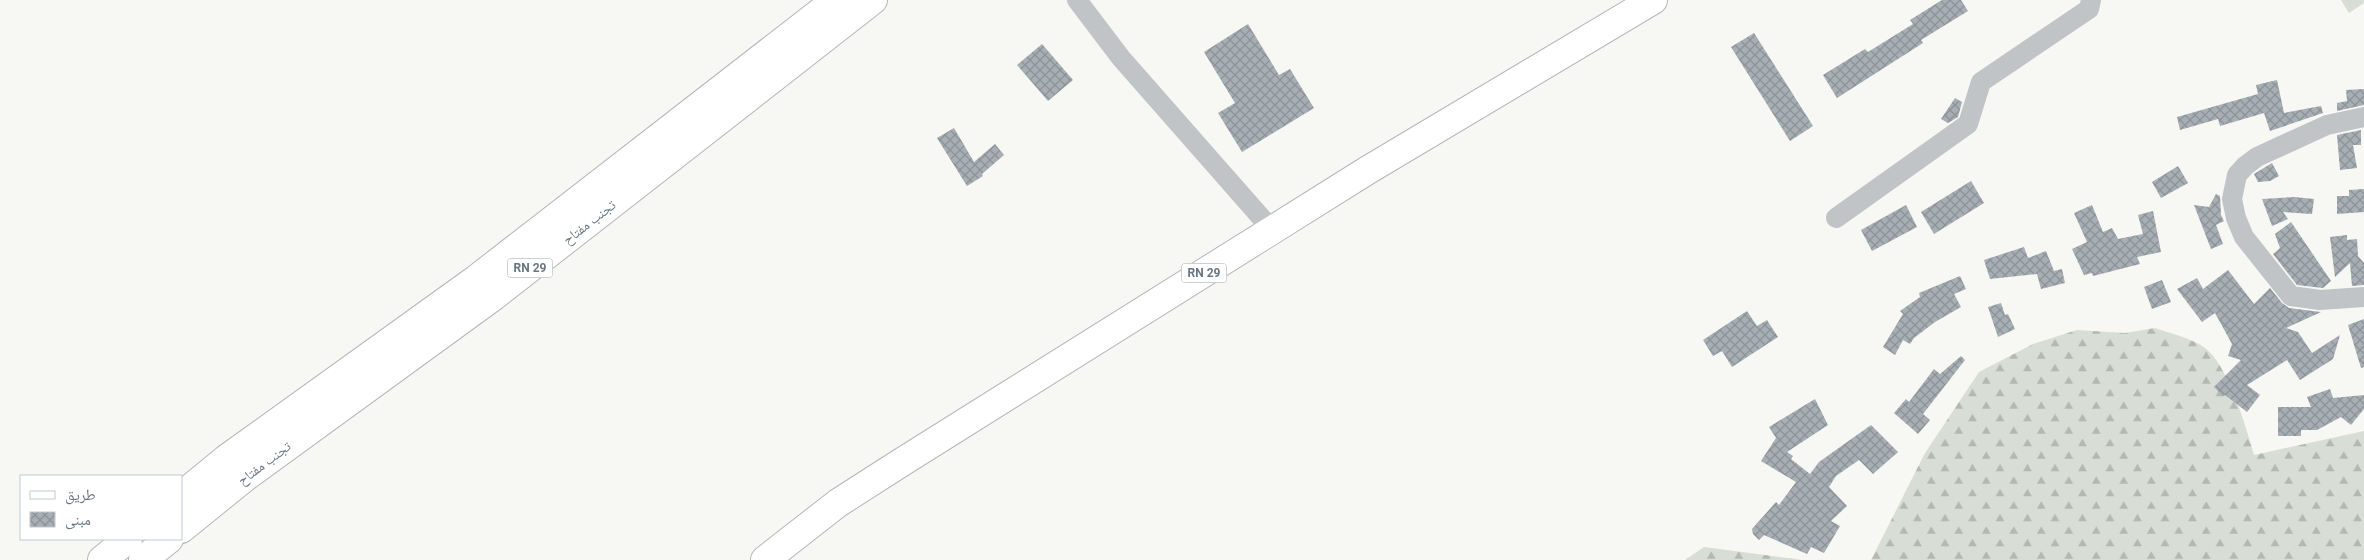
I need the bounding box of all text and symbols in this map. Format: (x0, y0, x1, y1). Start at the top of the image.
street label: تجنب مفتاح (559, 196, 620, 249)
road number: RN 29 (508, 258, 552, 278)
road number: RN 29 (1182, 264, 1226, 282)
street label: تجنب مفتاح (234, 438, 295, 490)
legend (20, 475, 182, 540)
text: طريق (65, 486, 96, 505)
text: مبنى (65, 511, 91, 530)

